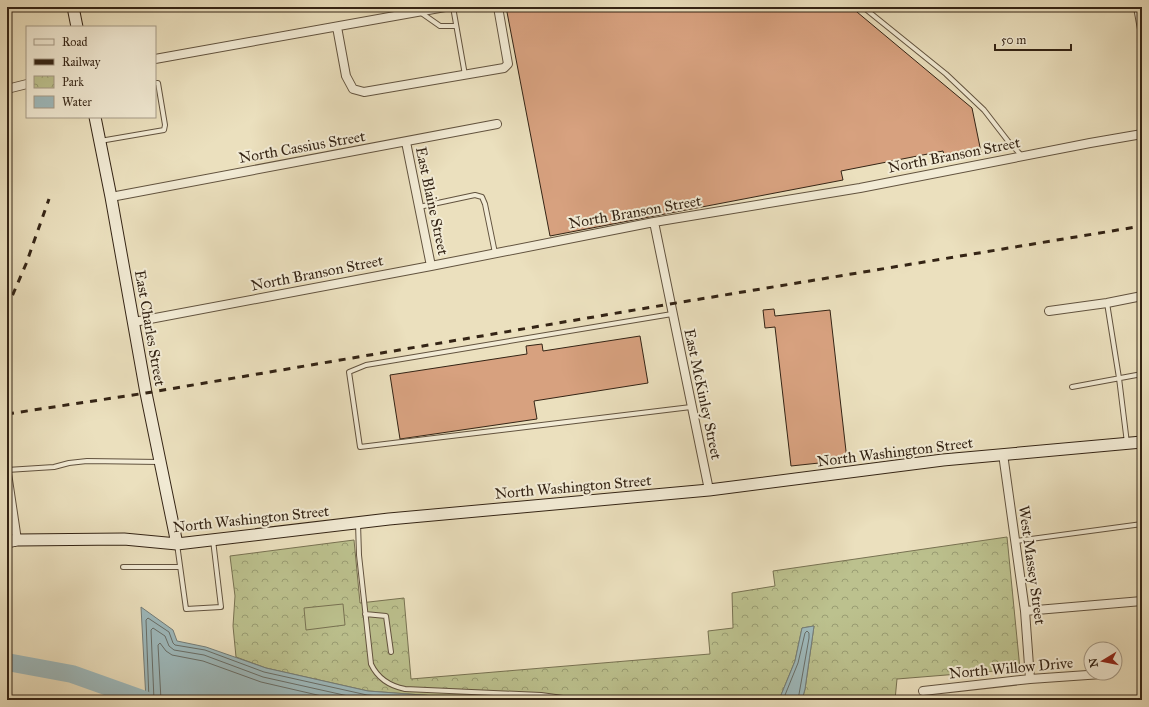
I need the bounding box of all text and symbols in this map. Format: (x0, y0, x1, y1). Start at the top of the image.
legend (26, 26, 156, 118)
scale bar (995, 26, 1071, 52)
text: 50 m (1001, 33, 1026, 47)
text: Road (62, 35, 88, 49)
text: Railway (62, 55, 101, 69)
text: Park (62, 75, 84, 89)
text: Water (62, 95, 92, 109)
street label: North Cassius Street (237, 127, 367, 167)
street label: North Branson Street (886, 133, 1022, 177)
street label: East Blaine Street (412, 145, 452, 258)
street label: North Branson Street (567, 191, 703, 233)
street label: North Branson Street (249, 251, 385, 295)
street label: East Charles Street (131, 268, 169, 388)
street label: East McKinley Street (680, 327, 726, 462)
street label: North Washington Street (816, 433, 975, 471)
street label: North Washington Street (494, 471, 653, 503)
street label: North Washington Street (172, 502, 331, 536)
street label: West Massey Street (1015, 504, 1049, 627)
north arrow (1083, 641, 1123, 681)
street label: North Willow Drive (948, 654, 1074, 682)
text: N (1086, 656, 1101, 668)

